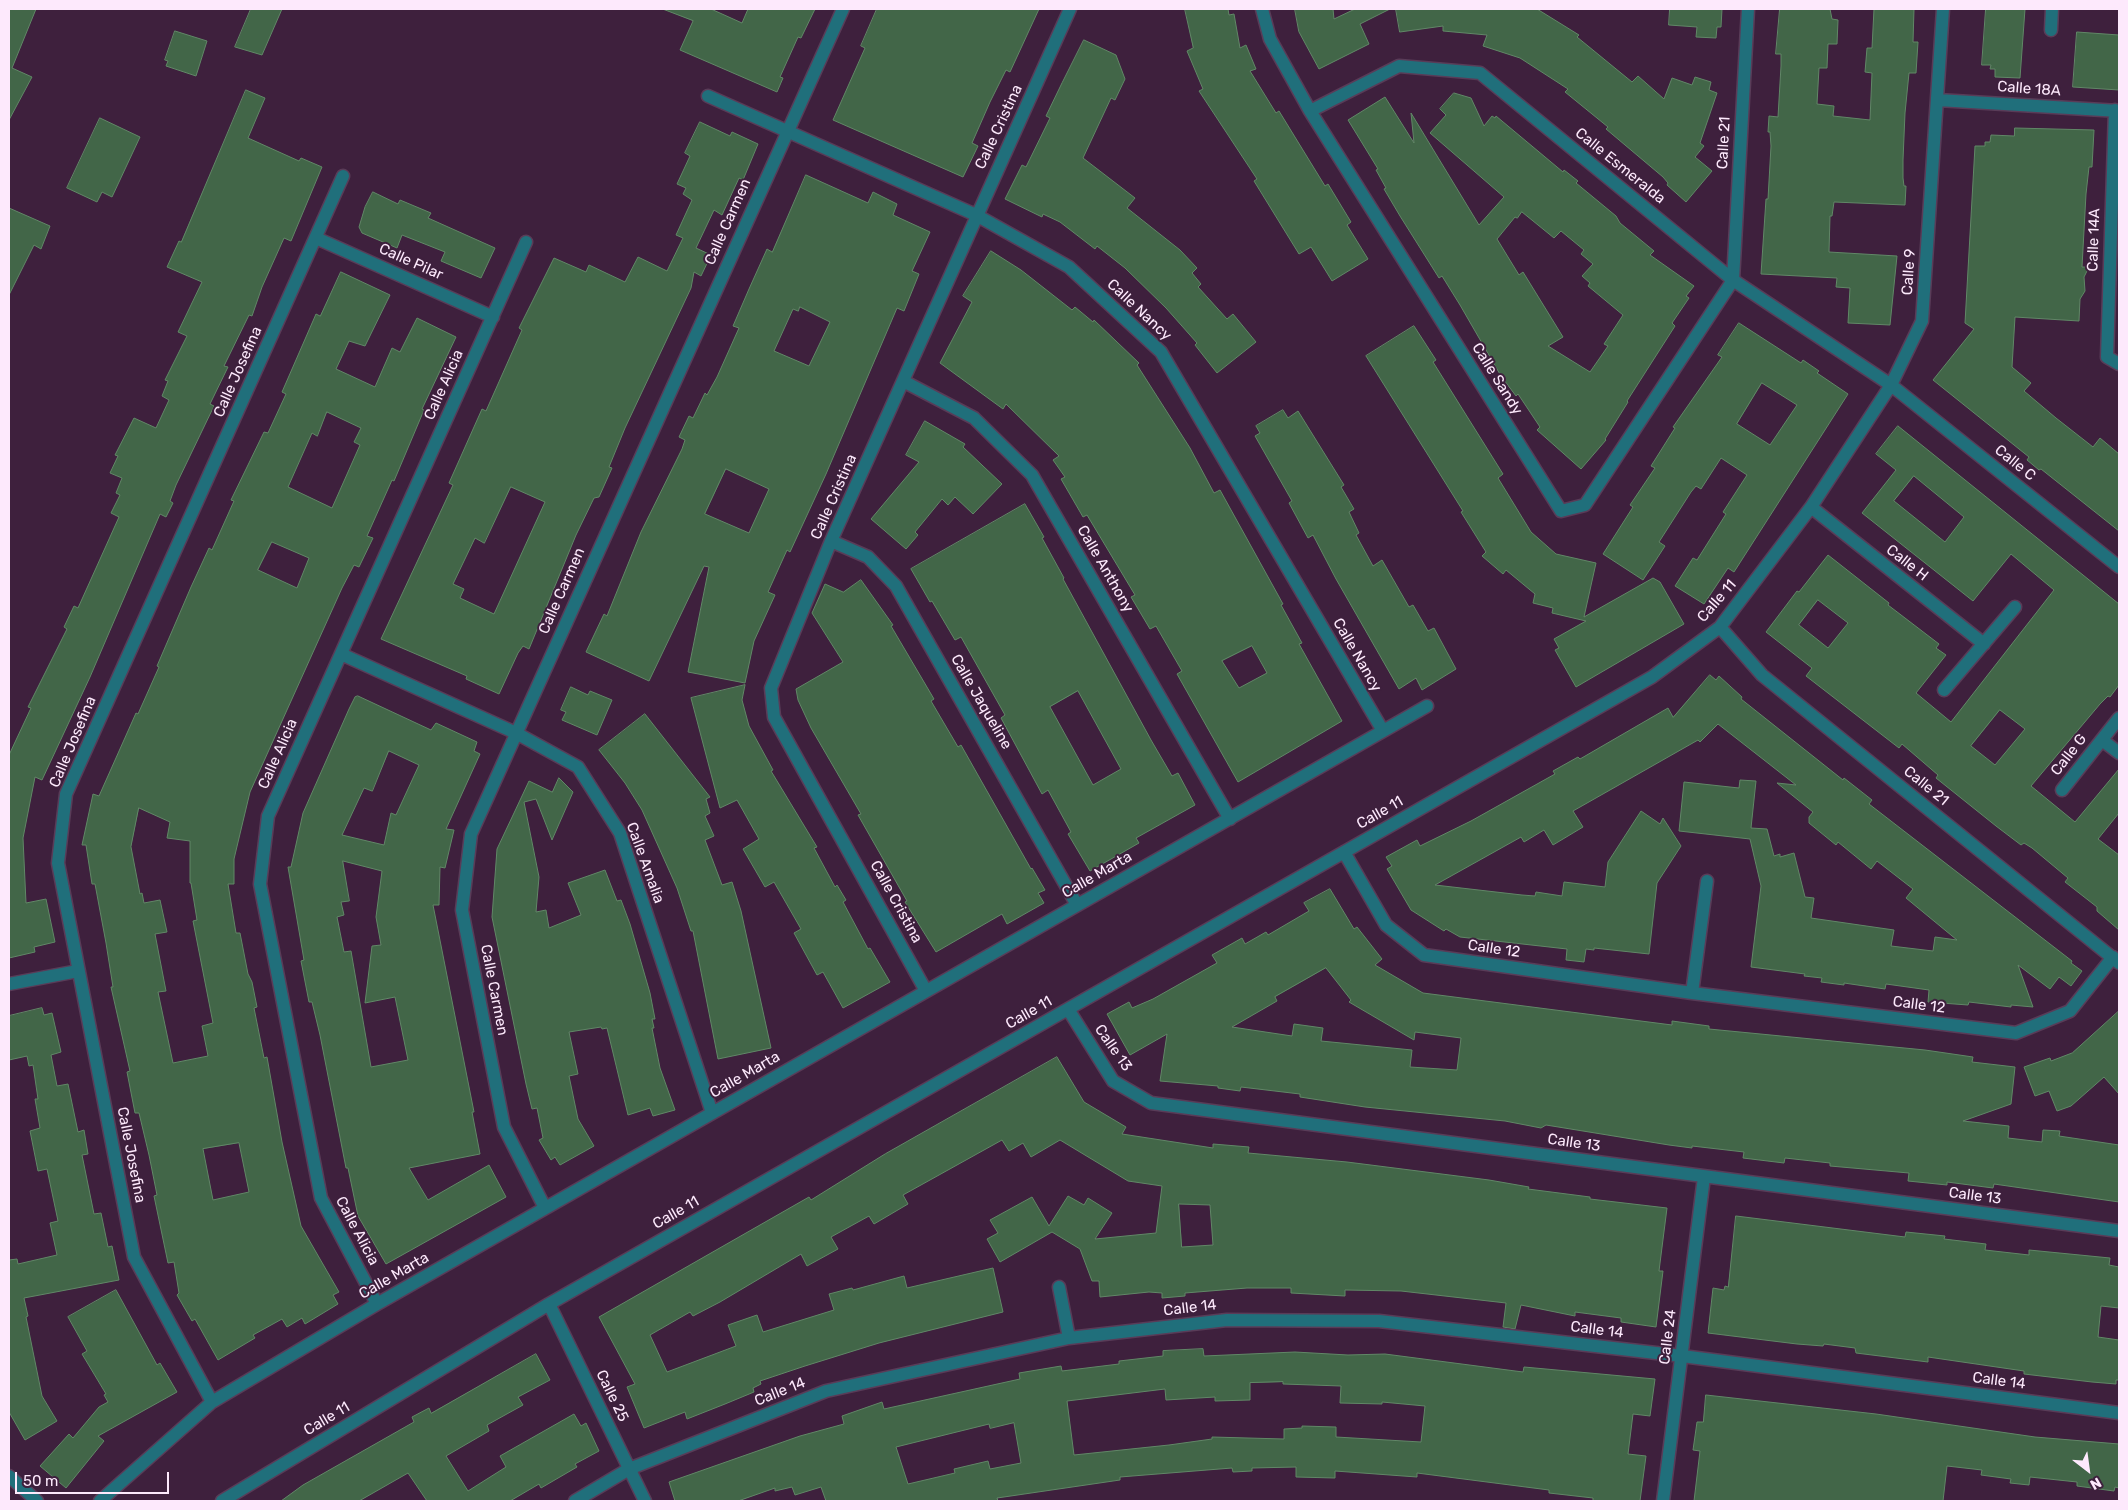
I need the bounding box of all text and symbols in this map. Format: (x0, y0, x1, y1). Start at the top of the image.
street label: Calle 18A (1997, 78, 2061, 100)
street label: Calle Cristina (972, 82, 1026, 172)
street label: Calle 21 (1714, 116, 1734, 170)
street label: Calle Esmeralda (1571, 124, 1669, 208)
street label: Calle Carmen (701, 176, 755, 268)
street label: Calle 14A (2084, 208, 2104, 272)
street label: Calle Pilar (376, 240, 446, 284)
street label: Calle 9 (1898, 248, 1920, 296)
street label: Calle Nancy (1103, 276, 1175, 344)
street label: Calle Josefina (210, 324, 266, 420)
street label: Calle Sandy (1468, 340, 1526, 418)
street label: Calle Alicia (420, 347, 468, 423)
street label: Calle C (1991, 441, 2039, 485)
street label: Calle Cristina (807, 452, 861, 542)
street label: Calle Anthony (1073, 522, 1137, 616)
street label: Calle H (1882, 541, 1932, 585)
street label: Calle Carmen (535, 545, 589, 637)
street label: Calle 11 (1694, 576, 1740, 626)
street label: Calle Nancy (1329, 615, 1385, 695)
street label: Calle Jaqueline (947, 651, 1015, 753)
street label: Calle Josefina (46, 694, 100, 790)
street label: Calle Alicia (254, 716, 302, 792)
street label: Calle G (2047, 731, 2091, 779)
street label: Calle 21 (1900, 762, 1952, 810)
street label: Calle 11 (1354, 793, 1406, 833)
street label: Calle Amalia (622, 820, 668, 906)
street label: Calle Marta (1059, 848, 1135, 902)
street label: Calle Cristina (866, 858, 926, 946)
street label: Calle 12 (1467, 936, 1521, 962)
street label: Calle Carmen (476, 943, 512, 1037)
street label: Calle 11 (1003, 993, 1055, 1033)
street label: Calle 12 (1892, 993, 1946, 1017)
street label: Calle 13 (1090, 1021, 1136, 1075)
street label: Calle Marta (707, 1048, 783, 1102)
street label: Calle Josefina (113, 1106, 149, 1204)
street label: Calle 13 (1546, 1130, 1602, 1156)
street label: Calle 13 (1948, 1184, 2002, 1208)
street label: Calle 11 (650, 1193, 702, 1233)
street label: Calle Alicia (331, 1194, 383, 1268)
street label: Calle Marta (356, 1249, 432, 1303)
street label: Calle 14 (1162, 1296, 1218, 1320)
street label: Calle 24 (1656, 1308, 1680, 1366)
street label: Calle 14 (1569, 1318, 1625, 1342)
street label: Calle 25 (592, 1367, 632, 1425)
street label: Calle 14 (1971, 1369, 2027, 1393)
street label: Calle 14 (752, 1374, 808, 1410)
street label: Calle 11 (301, 1398, 353, 1440)
north arrow (2063, 1445, 2113, 1495)
scale bar (18, 1462, 171, 1494)
text: 50 m (23, 1472, 58, 1490)
text: N (2087, 1474, 2104, 1493)

